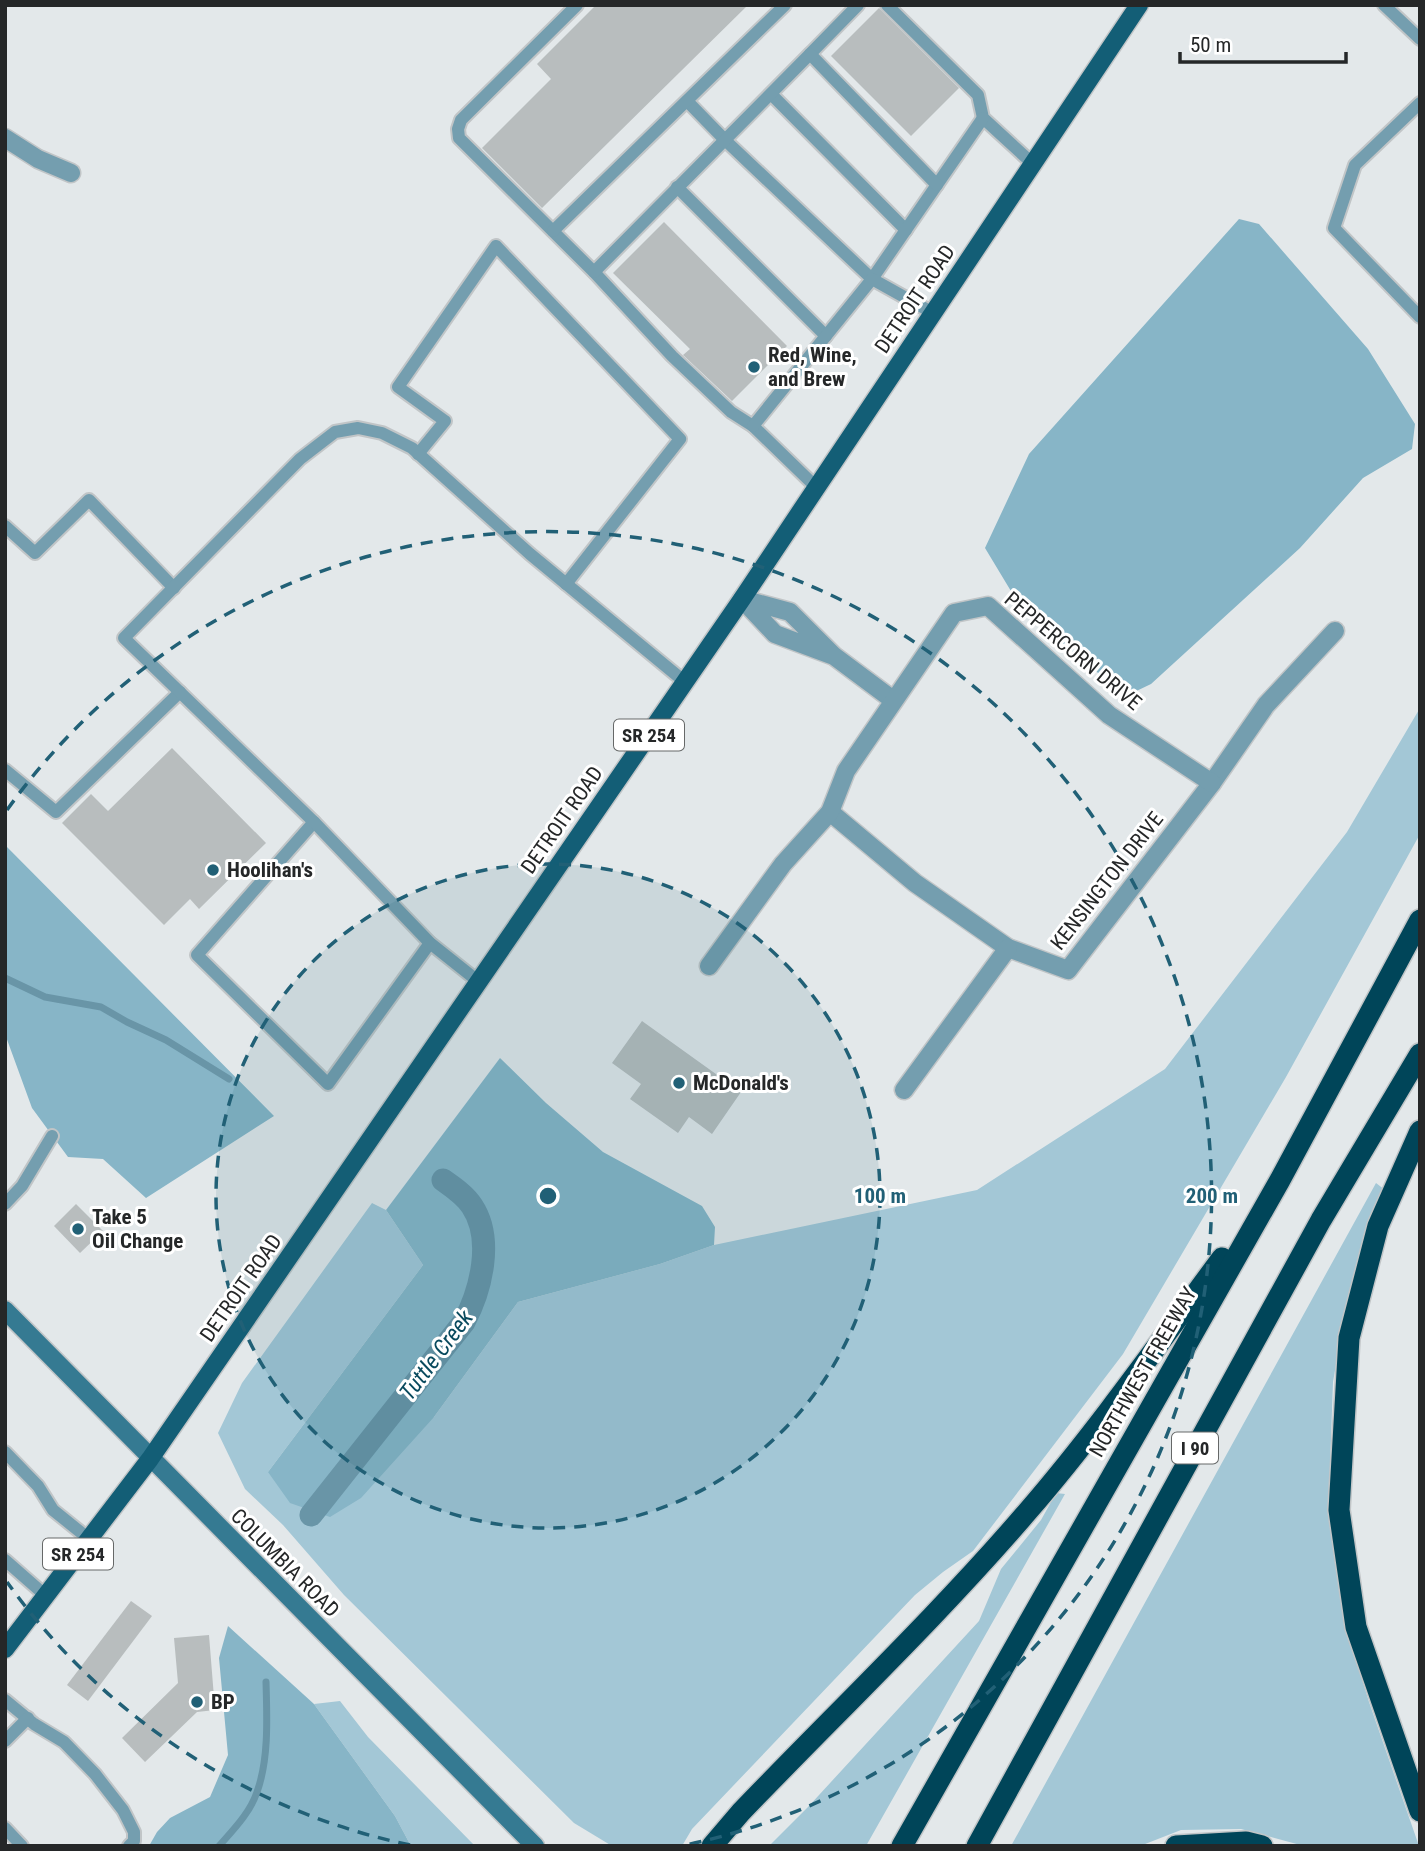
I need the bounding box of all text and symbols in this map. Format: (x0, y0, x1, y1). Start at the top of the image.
scale bar (1180, 21, 1346, 65)
text: 50 m (1190, 33, 1231, 57)
street label: DETROIT ROAD (870, 240, 960, 358)
place label: Red, Wine, and Brew (768, 343, 857, 391)
marker: Red, Wine, and Brew (746, 359, 762, 375)
street label: PEPPERCORN DRIVE (1000, 587, 1146, 715)
road number: SR 254 (614, 720, 684, 750)
street label: DETROIT ROAD (516, 762, 608, 878)
street label: KENSINGTON DRIVE (1046, 807, 1168, 955)
place label: Hoolihan's (227, 858, 313, 882)
marker: Hoolihan's (205, 862, 221, 878)
place label: McDonald's (693, 1071, 789, 1095)
marker: McDonald's (671, 1075, 687, 1091)
centre of rings (536, 1184, 560, 1208)
text: 100 m (854, 1184, 906, 1208)
text: 200 m (1186, 1184, 1238, 1208)
place label: Take 5 Oil Change (92, 1205, 183, 1253)
marker: Take 5 Oil Change (70, 1221, 86, 1237)
street label: DETROIT ROAD (195, 1230, 287, 1346)
street label: NORTHWEST FREEWAY (1084, 1283, 1202, 1461)
water label: Tuttle Creek (394, 1304, 480, 1406)
road number: I 90 (1172, 1432, 1218, 1464)
street label: COLUMBIA ROAD (226, 1504, 344, 1622)
road number: SR 254 (43, 1538, 113, 1570)
place label: BP (211, 1690, 235, 1714)
marker: BP (189, 1694, 205, 1710)

